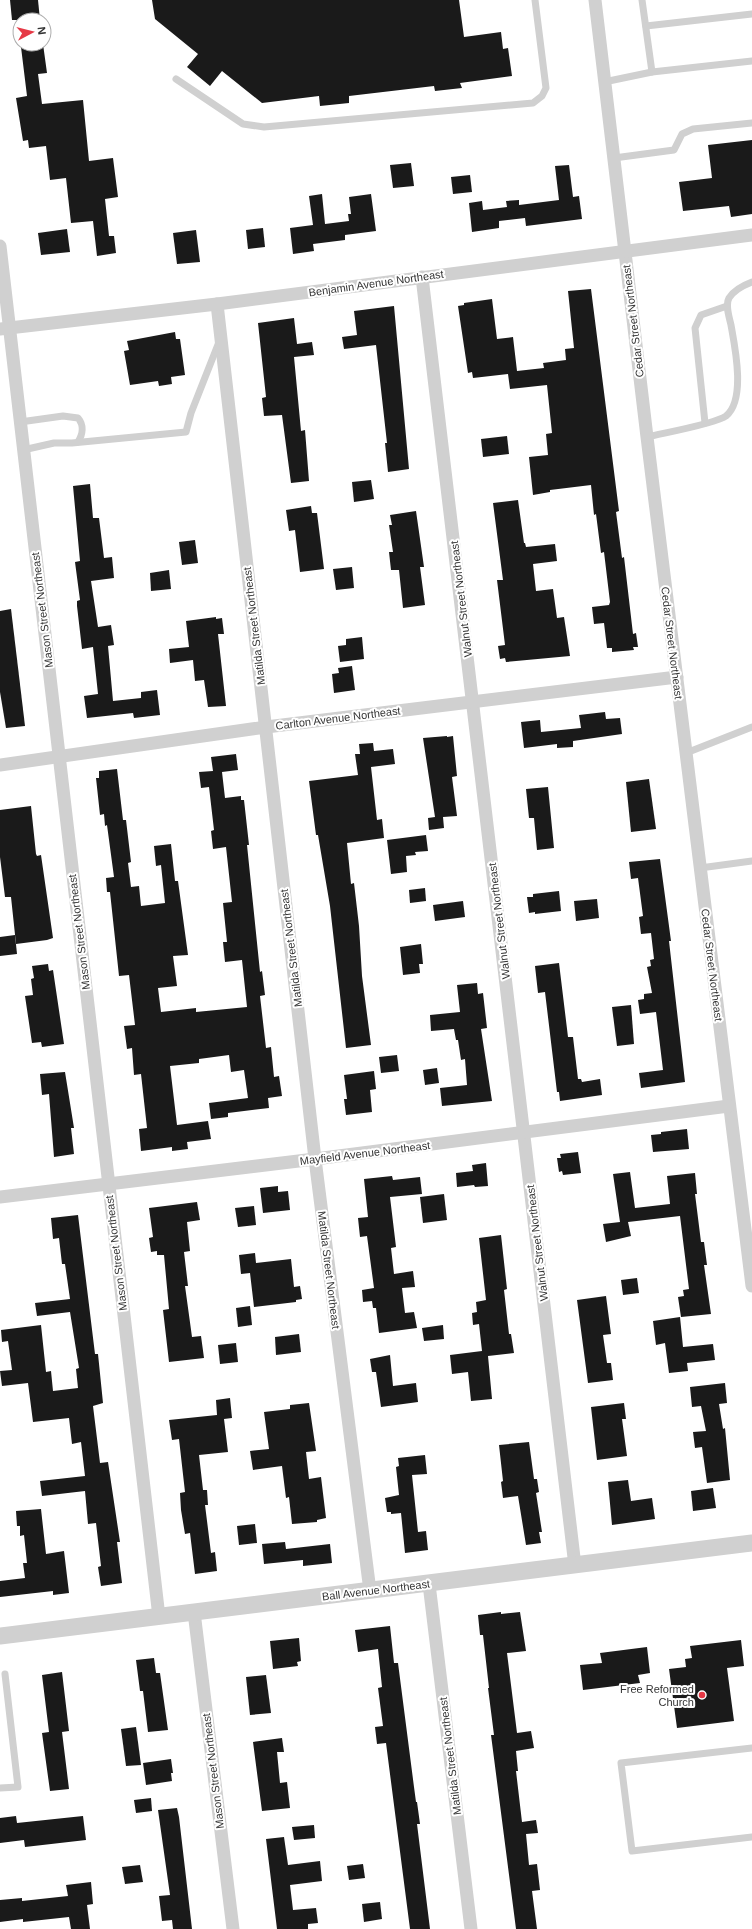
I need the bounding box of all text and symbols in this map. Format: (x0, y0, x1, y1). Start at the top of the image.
north arrow (12, 12, 52, 52)
text: N (35, 26, 48, 36)
street label: Cedar Street Northeast (620, 264, 646, 378)
street label: Benjamin Avenue Northeast (308, 268, 444, 298)
street label: Walnut Street Northeast (448, 540, 474, 658)
street label: Mason Street Northeast (29, 552, 55, 668)
street label: Matilda Street Northeast (241, 566, 267, 686)
street label: Cedar Street Northeast (659, 586, 685, 700)
street label: Carlton Avenue Northeast (275, 704, 401, 732)
street label: Walnut Street Northeast (486, 862, 512, 980)
street label: Mason Street Northeast (66, 874, 92, 990)
street label: Matilda Street Northeast (278, 888, 304, 1008)
street label: Cedar Street Northeast (699, 908, 725, 1022)
street label: Mayfield Avenue Northeast (299, 1139, 431, 1167)
street label: Walnut Street Northeast (524, 1184, 550, 1302)
street label: Mason Street Northeast (103, 1195, 129, 1311)
street label: Matilda Street Northeast (316, 1210, 342, 1330)
street label: Ball Avenue Northeast (321, 1577, 431, 1603)
place label: Free Reformed Church (620, 1683, 694, 1708)
marker: Free Reformed Church (697, 1690, 707, 1700)
street label: Matilda Street Northeast (437, 1696, 463, 1816)
street label: Mason Street Northeast (200, 1713, 226, 1829)

